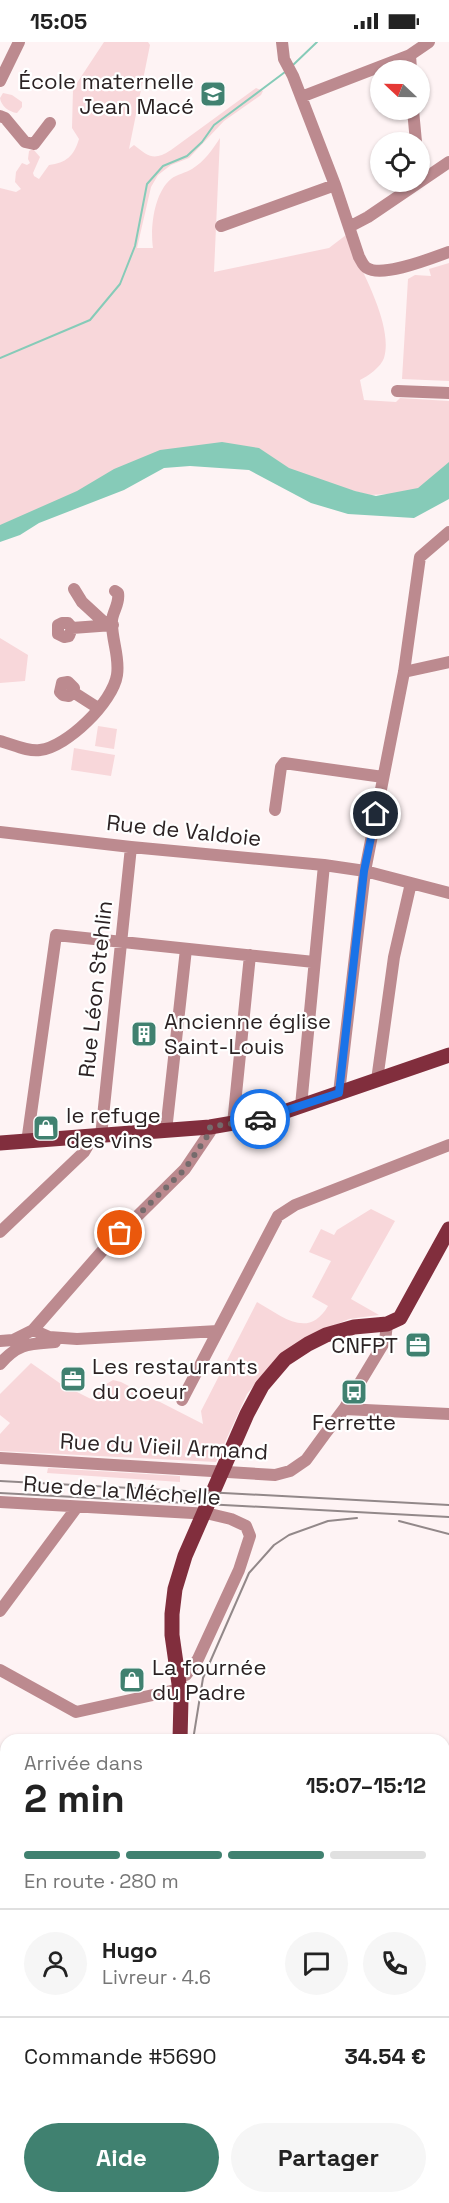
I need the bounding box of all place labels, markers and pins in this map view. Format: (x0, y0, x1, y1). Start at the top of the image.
place label: École maternelle Jean Macé (19, 67, 194, 120)
school or university icon: École maternelle Jean Macé (198, 79, 228, 109)
pin (350, 788, 401, 839)
place label: Ancienne église Saint-Louis (164, 1007, 331, 1060)
building icon: Ancienne église Saint-Louis (129, 1019, 159, 1049)
place label: le refuge des vins (66, 1101, 161, 1154)
shop icon: le refuge des vins (31, 1113, 61, 1143)
pin (94, 1207, 145, 1258)
office icon: CNFPT (403, 1330, 433, 1360)
place label: CNFPT (331, 1331, 398, 1359)
place label: Les restaurants du coeur (92, 1352, 258, 1405)
office icon: Les restaurants du coeur (58, 1364, 88, 1394)
bus stop icon: Ferrette (339, 1377, 369, 1407)
place label: Ferrette (312, 1408, 396, 1436)
place label: La fournée du Padre (152, 1653, 266, 1706)
shop icon: La fournée du Padre (117, 1665, 147, 1695)

